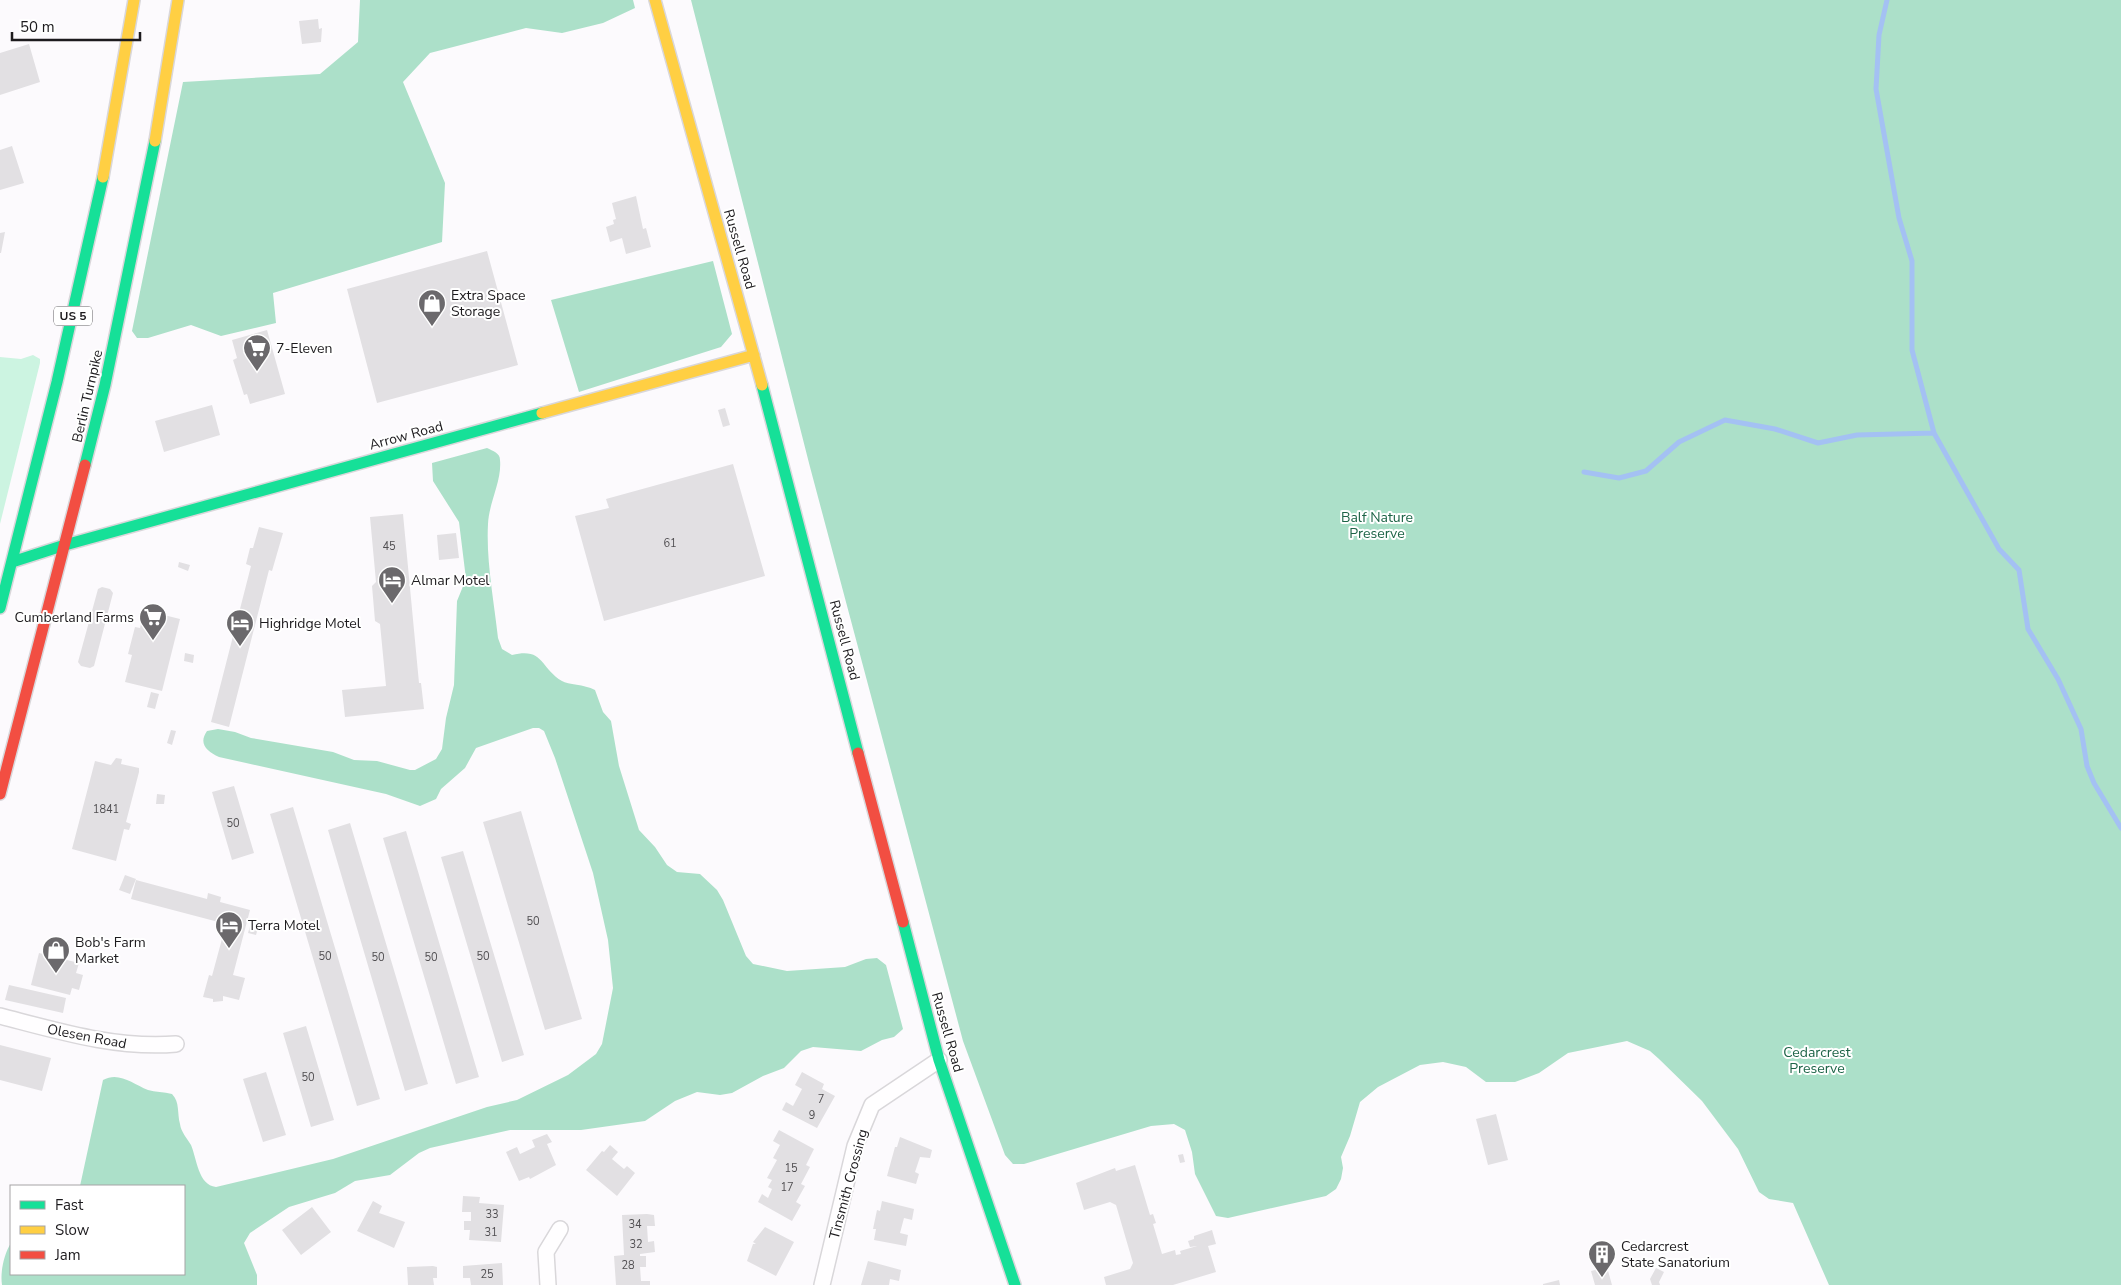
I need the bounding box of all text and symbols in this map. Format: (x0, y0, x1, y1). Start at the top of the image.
scale bar (12, 10, 140, 42)
text: 50 m (20, 17, 55, 37)
street label: Russell Road (719, 207, 760, 291)
place label: Extra Space Storage (451, 286, 525, 321)
shop icon: Extra Space Storage (417, 288, 447, 327)
road number: US 5 (54, 306, 92, 326)
supermarket icon: 7-Eleven (242, 333, 272, 372)
place label: 7-Eleven (276, 339, 332, 358)
street label: Berlin Turnpike (68, 348, 107, 444)
street label: Arrow Road (367, 417, 445, 454)
park label: Balf Nature Preserve (1341, 508, 1413, 543)
house number: 61 (663, 536, 677, 551)
house number: 45 (382, 539, 396, 554)
hotel icon: Almar Motel (377, 565, 407, 604)
place label: Almar Motel (411, 571, 490, 590)
street label: Russell Road (825, 598, 864, 682)
supermarket icon: Cumberland Farms (138, 602, 168, 641)
place label: Cumberland Farms (14, 608, 134, 627)
hotel icon: Highridge Motel (225, 608, 255, 647)
place label: Highridge Motel (259, 614, 362, 633)
house number: 1841 (93, 802, 119, 817)
house number: 50 (226, 816, 240, 831)
hotel icon: Terra Motel (214, 910, 244, 949)
house number: 50 (526, 914, 540, 929)
place label: Terra Motel (248, 916, 321, 935)
place label: Bob's Farm Market (75, 933, 146, 968)
shop icon: Bob's Farm Market (41, 935, 71, 974)
house number: 50 (318, 949, 332, 964)
house number: 50 (476, 949, 490, 964)
house number: 50 (371, 950, 385, 965)
house number: 50 (424, 950, 438, 965)
street label: Russell Road (927, 990, 968, 1074)
street label: Olesen Road (46, 1019, 128, 1054)
park label: Cedarcrest Preserve (1783, 1043, 1851, 1078)
house number: 50 (301, 1070, 315, 1085)
house number: 7 (818, 1092, 824, 1107)
house number: 9 (809, 1108, 815, 1123)
street label: Tinsmith Crossing (825, 1127, 872, 1241)
house number: 15 (784, 1161, 798, 1176)
house number: 17 (780, 1180, 794, 1195)
legend (10, 1185, 185, 1275)
text: Fast (55, 1195, 84, 1215)
house number: 33 (485, 1207, 499, 1222)
house number: 34 (628, 1217, 642, 1232)
text: Slow (55, 1220, 90, 1240)
house number: 31 (484, 1225, 498, 1240)
house number: 32 (629, 1237, 643, 1252)
place label: Cedarcrest State Sanatorium (1621, 1237, 1730, 1272)
building icon: Cedarcrest State Sanatorium (1587, 1239, 1617, 1278)
text: Jam (54, 1245, 81, 1265)
house number: 28 (621, 1258, 635, 1273)
house number: 25 (480, 1267, 494, 1282)

